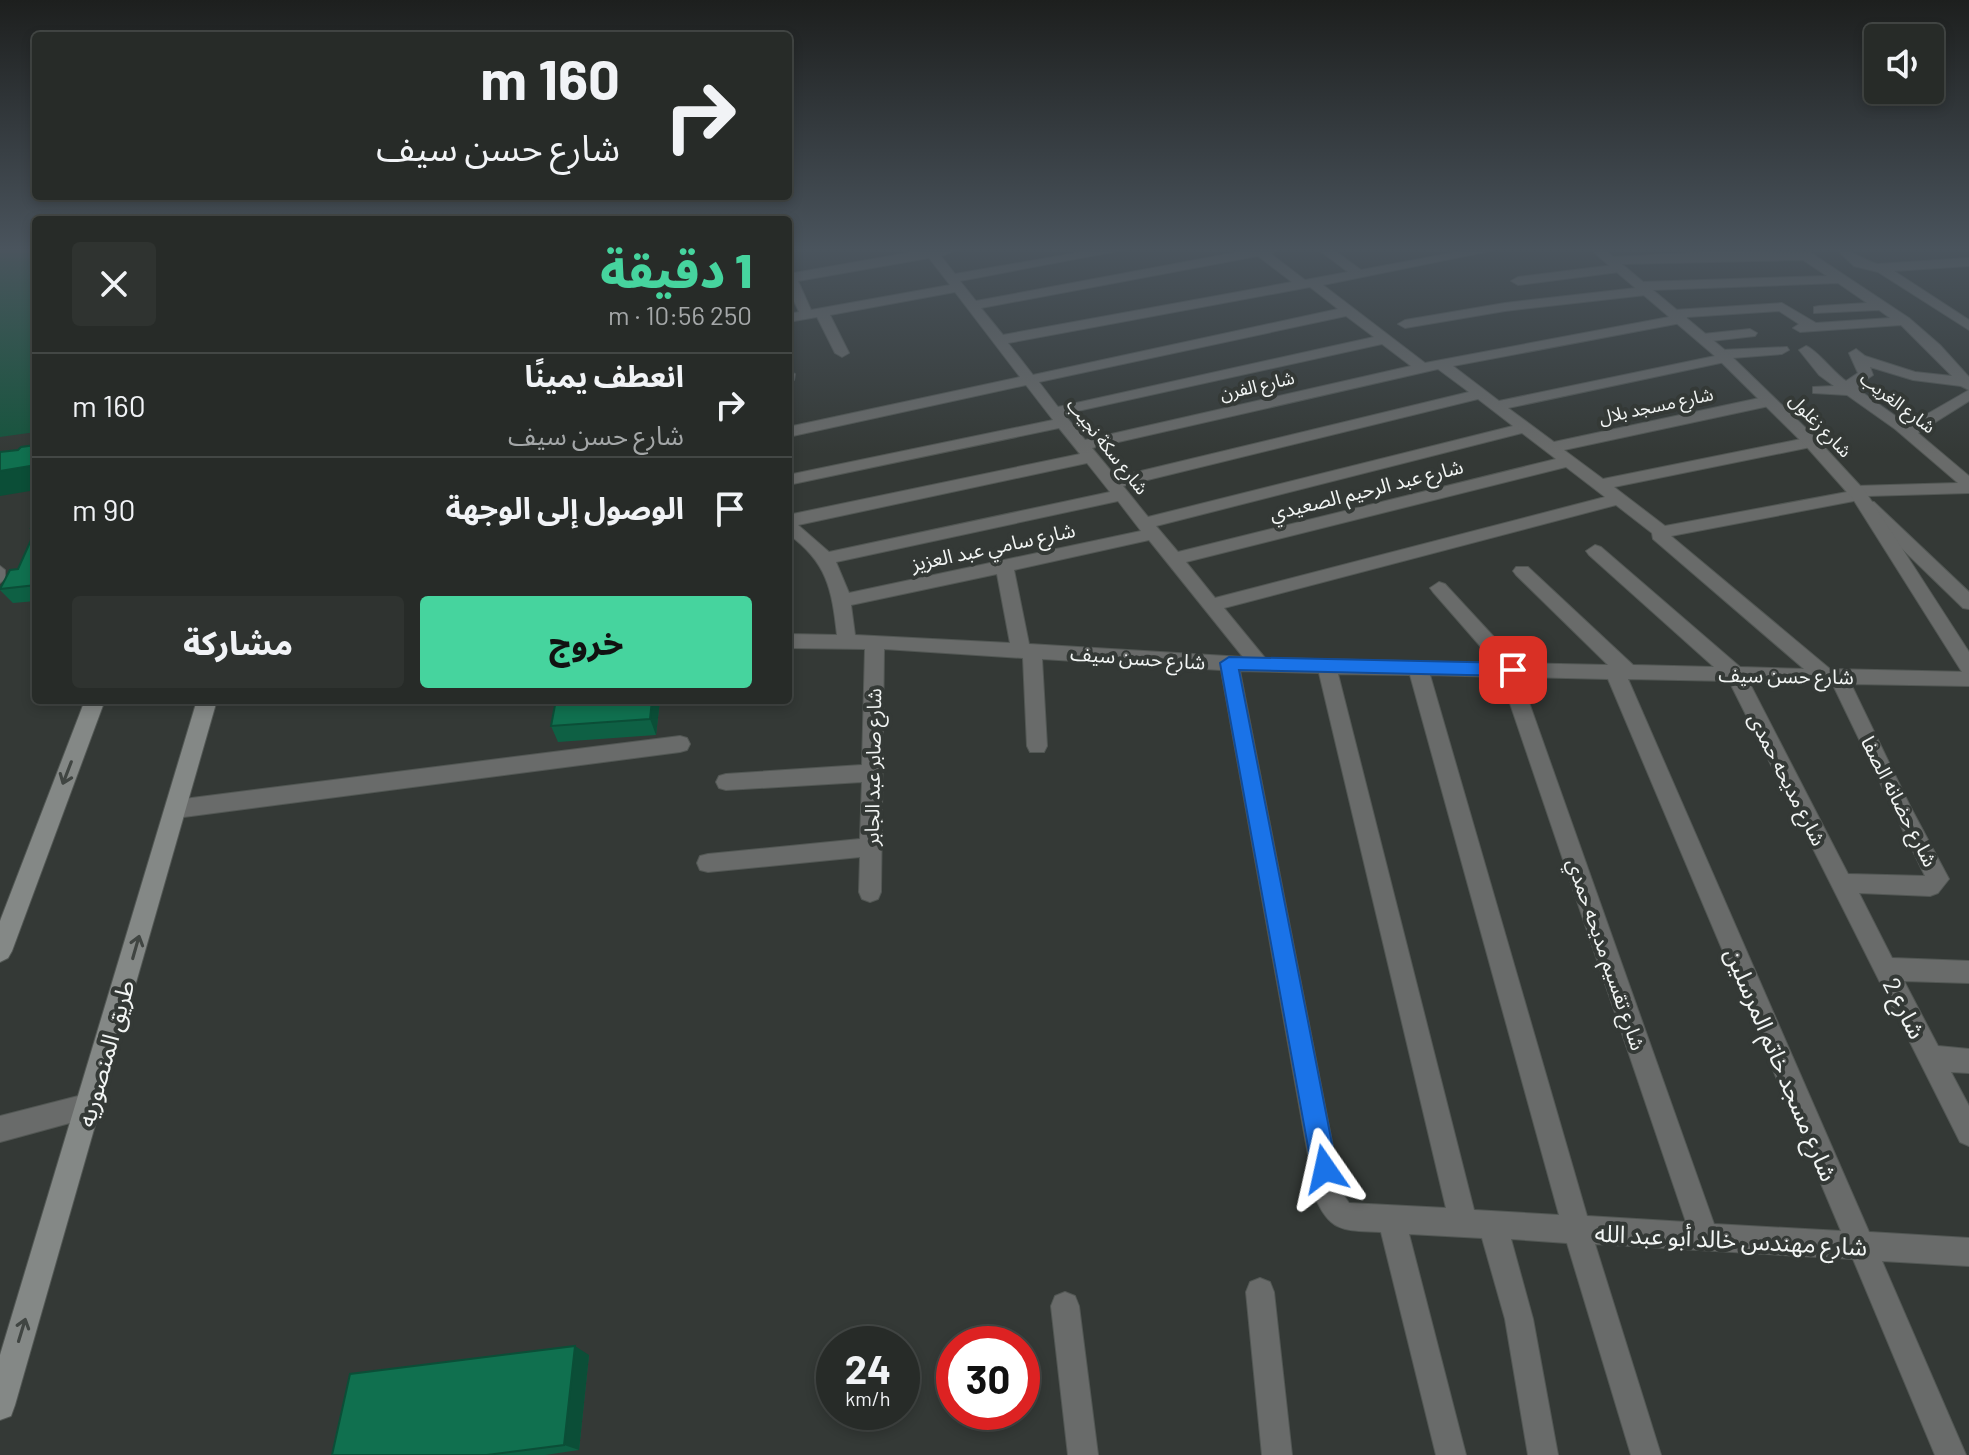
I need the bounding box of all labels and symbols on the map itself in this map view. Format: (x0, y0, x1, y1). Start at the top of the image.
street label: شارع الفرن (1217, 366, 1297, 408)
street label: شارع الغريب (1854, 367, 1940, 441)
street label: شارع مسجد بلال (1597, 382, 1716, 432)
street label: شارع زغلول (1782, 388, 1857, 464)
street label: شارع سكة نجيب (1060, 394, 1153, 501)
street label: شارع عبد الرحيم الصعيدي (1267, 453, 1466, 529)
street label: شارع سامي عبد العزيز (908, 517, 1078, 580)
pin (1479, 636, 1547, 704)
street label: شارع حسن سيف (1069, 640, 1206, 678)
street label: شارع حسن سيف (1718, 662, 1854, 692)
street label: شارع صابر عبد الجابر (859, 688, 889, 847)
street label: شارع مديحه حمدى (1741, 709, 1832, 851)
street label: شارع حضانه الصفا (1853, 732, 1943, 872)
one-way arrow (59, 760, 74, 785)
street label: شارع تقسيم مديحه حمدي (1558, 855, 1651, 1055)
one-way arrow (129, 934, 144, 960)
street label: شارع مسجد خاتم المرسلين (1716, 943, 1844, 1187)
street label: شارع 2 (1874, 973, 1933, 1045)
street label: طريق المنصوريه (70, 976, 142, 1130)
position arrow (1283, 1127, 1367, 1211)
street label: شارع مهندس خالد أبو عبد الله (1594, 1217, 1868, 1265)
one-way arrow (15, 1318, 30, 1344)
speed limit sign: 30 (936, 1326, 1040, 1430)

